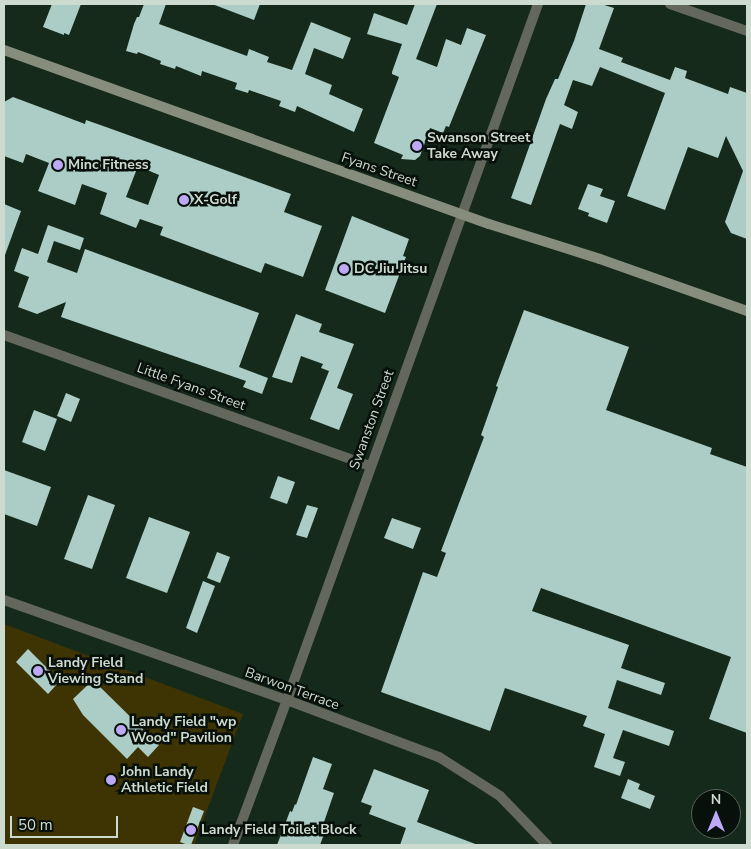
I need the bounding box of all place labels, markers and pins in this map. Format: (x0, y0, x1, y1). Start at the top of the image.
place label: Swanson Street Take Away (427, 130, 530, 162)
marker: Swanson Street Take Away (411, 140, 423, 152)
place label: Minc Fitness (68, 157, 149, 173)
marker: Minc Fitness (52, 159, 64, 171)
place label: X-Golf (194, 192, 237, 208)
marker: X-Golf (178, 194, 190, 206)
place label: DC Jiu Jitsu (354, 261, 427, 277)
marker: DC Jiu Jitsu (338, 263, 350, 275)
place label: Landy Field Viewing Stand (48, 655, 143, 688)
marker: Landy Field Viewing Stand (32, 665, 44, 677)
place label: Landy Field "wp Wood" Pavilion (131, 714, 236, 746)
marker: Landy Field "wp Wood" Pavilion (115, 724, 127, 736)
place label: John Landy Athletic Field (121, 764, 208, 796)
marker: John Landy Athletic Field (105, 774, 117, 786)
place label: Landy Field Toilet Block (201, 822, 356, 838)
marker: Landy Field Toilet Block (185, 824, 197, 836)

